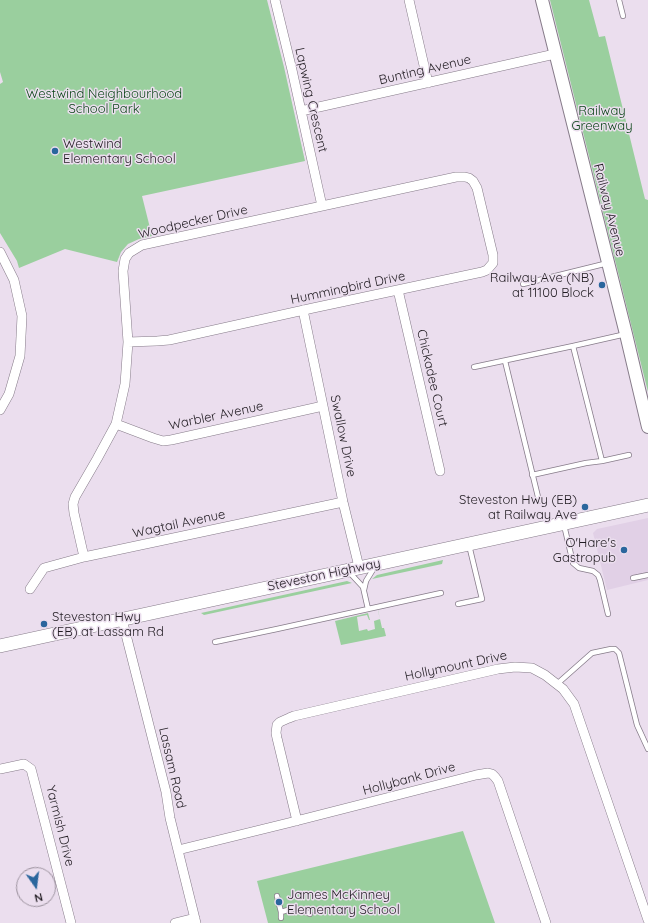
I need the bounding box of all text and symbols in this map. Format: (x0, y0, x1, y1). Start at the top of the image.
street label: Lapwing Crescent (291, 46, 331, 154)
street label: Bunting Avenue (377, 52, 473, 88)
park label: Westwind Neighbourhood School Park (26, 86, 182, 117)
park label: Railway Greenway (571, 103, 633, 134)
place label: Westwind Elementary School (63, 136, 176, 167)
marker: Westwind Elementary School (50, 146, 60, 156)
street label: Railway Avenue (590, 162, 628, 258)
street label: Woodpecker Drive (137, 202, 249, 242)
street label: Hummingbird Drive (289, 268, 407, 308)
place label: Railway Ave (NB) at 11100 Block (490, 270, 594, 301)
marker: Railway Ave (NB) at 11100 Block (597, 280, 607, 290)
street label: Chickadee Court (413, 328, 451, 428)
street label: Swallow Drive (327, 394, 359, 478)
street label: Warbler Avenue (167, 398, 265, 434)
place label: Steveston Hwy (EB) at Railway Ave (459, 492, 577, 523)
marker: Steveston Hwy (EB) at Railway Ave (580, 502, 590, 512)
street label: Wagtail Avenue (131, 507, 227, 541)
place label: O'Hare's Gastropub (553, 535, 616, 566)
marker: O'Hare's Gastropub (619, 545, 629, 555)
street label: Steveston Highway (266, 555, 382, 595)
place label: Steveston Hwy (EB) at Lassam Rd (52, 609, 164, 640)
marker: Steveston Hwy (EB) at Lassam Rd (39, 619, 49, 629)
street label: Hollymount Drive (403, 648, 509, 684)
street label: Lassam Road (155, 726, 189, 810)
street label: Hollybank Drive (361, 759, 457, 799)
street label: Yarmish Drive (42, 784, 78, 868)
north arrow (16, 867, 56, 907)
place label: James McKinney Elementary School (287, 887, 400, 918)
text: N (33, 890, 44, 905)
marker: James McKinney Elementary School (274, 897, 284, 907)

